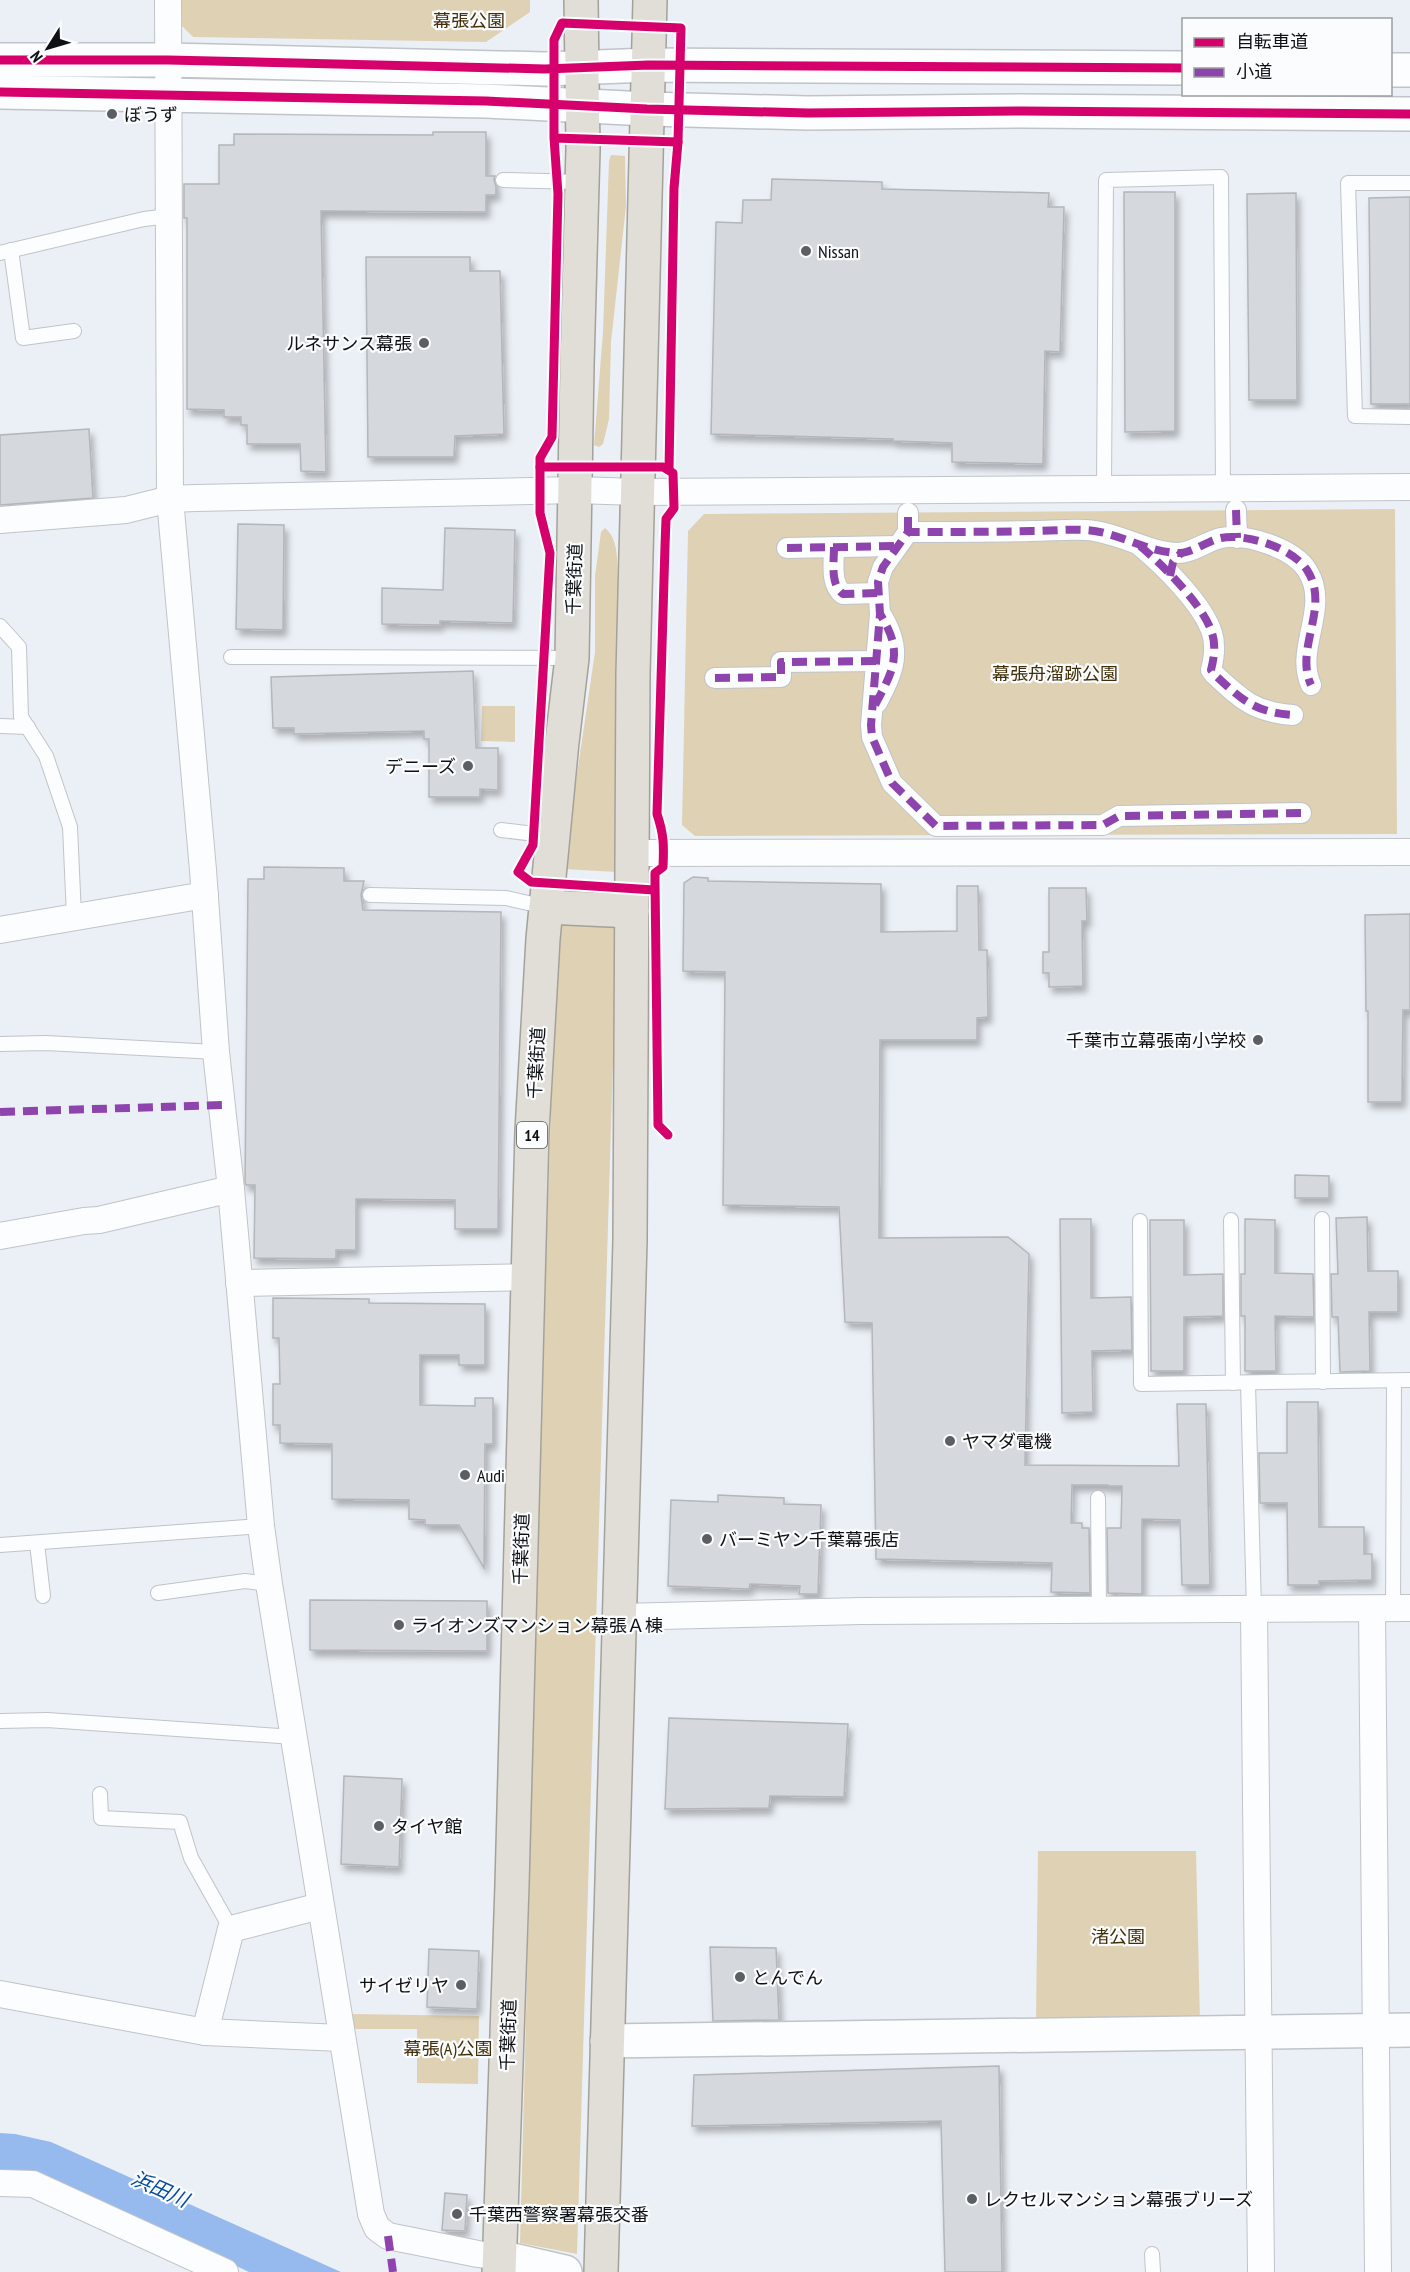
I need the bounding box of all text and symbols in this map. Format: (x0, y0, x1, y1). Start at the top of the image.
park label: 幕張公園 (433, 9, 505, 32)
north arrow (18, 18, 78, 78)
legend (1182, 18, 1392, 96)
text: 自転車道 (1236, 30, 1308, 53)
text: N (25, 48, 47, 66)
text: 小道 (1236, 60, 1272, 83)
place label: ぼうず (124, 103, 178, 126)
marker: ぼうず (105, 107, 119, 121)
place label: Nissan (818, 240, 859, 263)
marker: Nissan (799, 244, 813, 258)
place label: ルネサンス幕張 (286, 332, 412, 355)
marker: ルネサンス幕張 (417, 336, 431, 350)
street label: 千葉街道 (561, 543, 587, 615)
park label: 幕張舟溜跡公園 (992, 662, 1118, 685)
place label: デニーズ (385, 755, 456, 778)
marker: デニーズ (461, 759, 475, 773)
street label: 千葉街道 (523, 1026, 549, 1100)
place label: 千葉市立幕張南小学校 (1066, 1029, 1246, 1052)
marker: 千葉市立幕張南小学校 (1251, 1033, 1265, 1047)
road number: 14 (517, 1122, 547, 1148)
place label: ヤマダ電機 (962, 1430, 1052, 1453)
marker: ヤマダ電機 (943, 1434, 957, 1448)
place label: Audi (477, 1464, 505, 1487)
marker: Audi (458, 1468, 472, 1482)
street label: 千葉街道 (508, 1513, 534, 1585)
place label: バーミヤン千葉幕張店 (719, 1528, 899, 1551)
marker: バーミヤン千葉幕張店 (700, 1532, 714, 1546)
place label: ライオンズマンション幕張Ａ棟 (411, 1614, 663, 1637)
marker: ライオンズマンション幕張Ａ棟 (392, 1618, 406, 1632)
place label: タイヤ館 (391, 1815, 462, 1838)
marker: タイヤ館 (372, 1819, 386, 1833)
park label: 渚公園 (1091, 1925, 1145, 1948)
place label: とんでん (752, 1966, 823, 1989)
marker: とんでん (733, 1970, 747, 1984)
place label: サイゼリヤ (359, 1974, 449, 1997)
marker: サイゼリヤ (454, 1978, 468, 1992)
street label: 千葉街道 (495, 1999, 521, 2071)
park label: 幕張(A)公園 (404, 2037, 492, 2060)
water label: 浜田川 (127, 2165, 195, 2214)
place label: レクセルマンション幕張ブリーズ (984, 2188, 1253, 2211)
marker: レクセルマンション幕張ブリーズ (965, 2192, 979, 2206)
place label: 千葉西警察署幕張交番 (469, 2203, 649, 2226)
marker: 千葉西警察署幕張交番 (450, 2207, 464, 2221)

